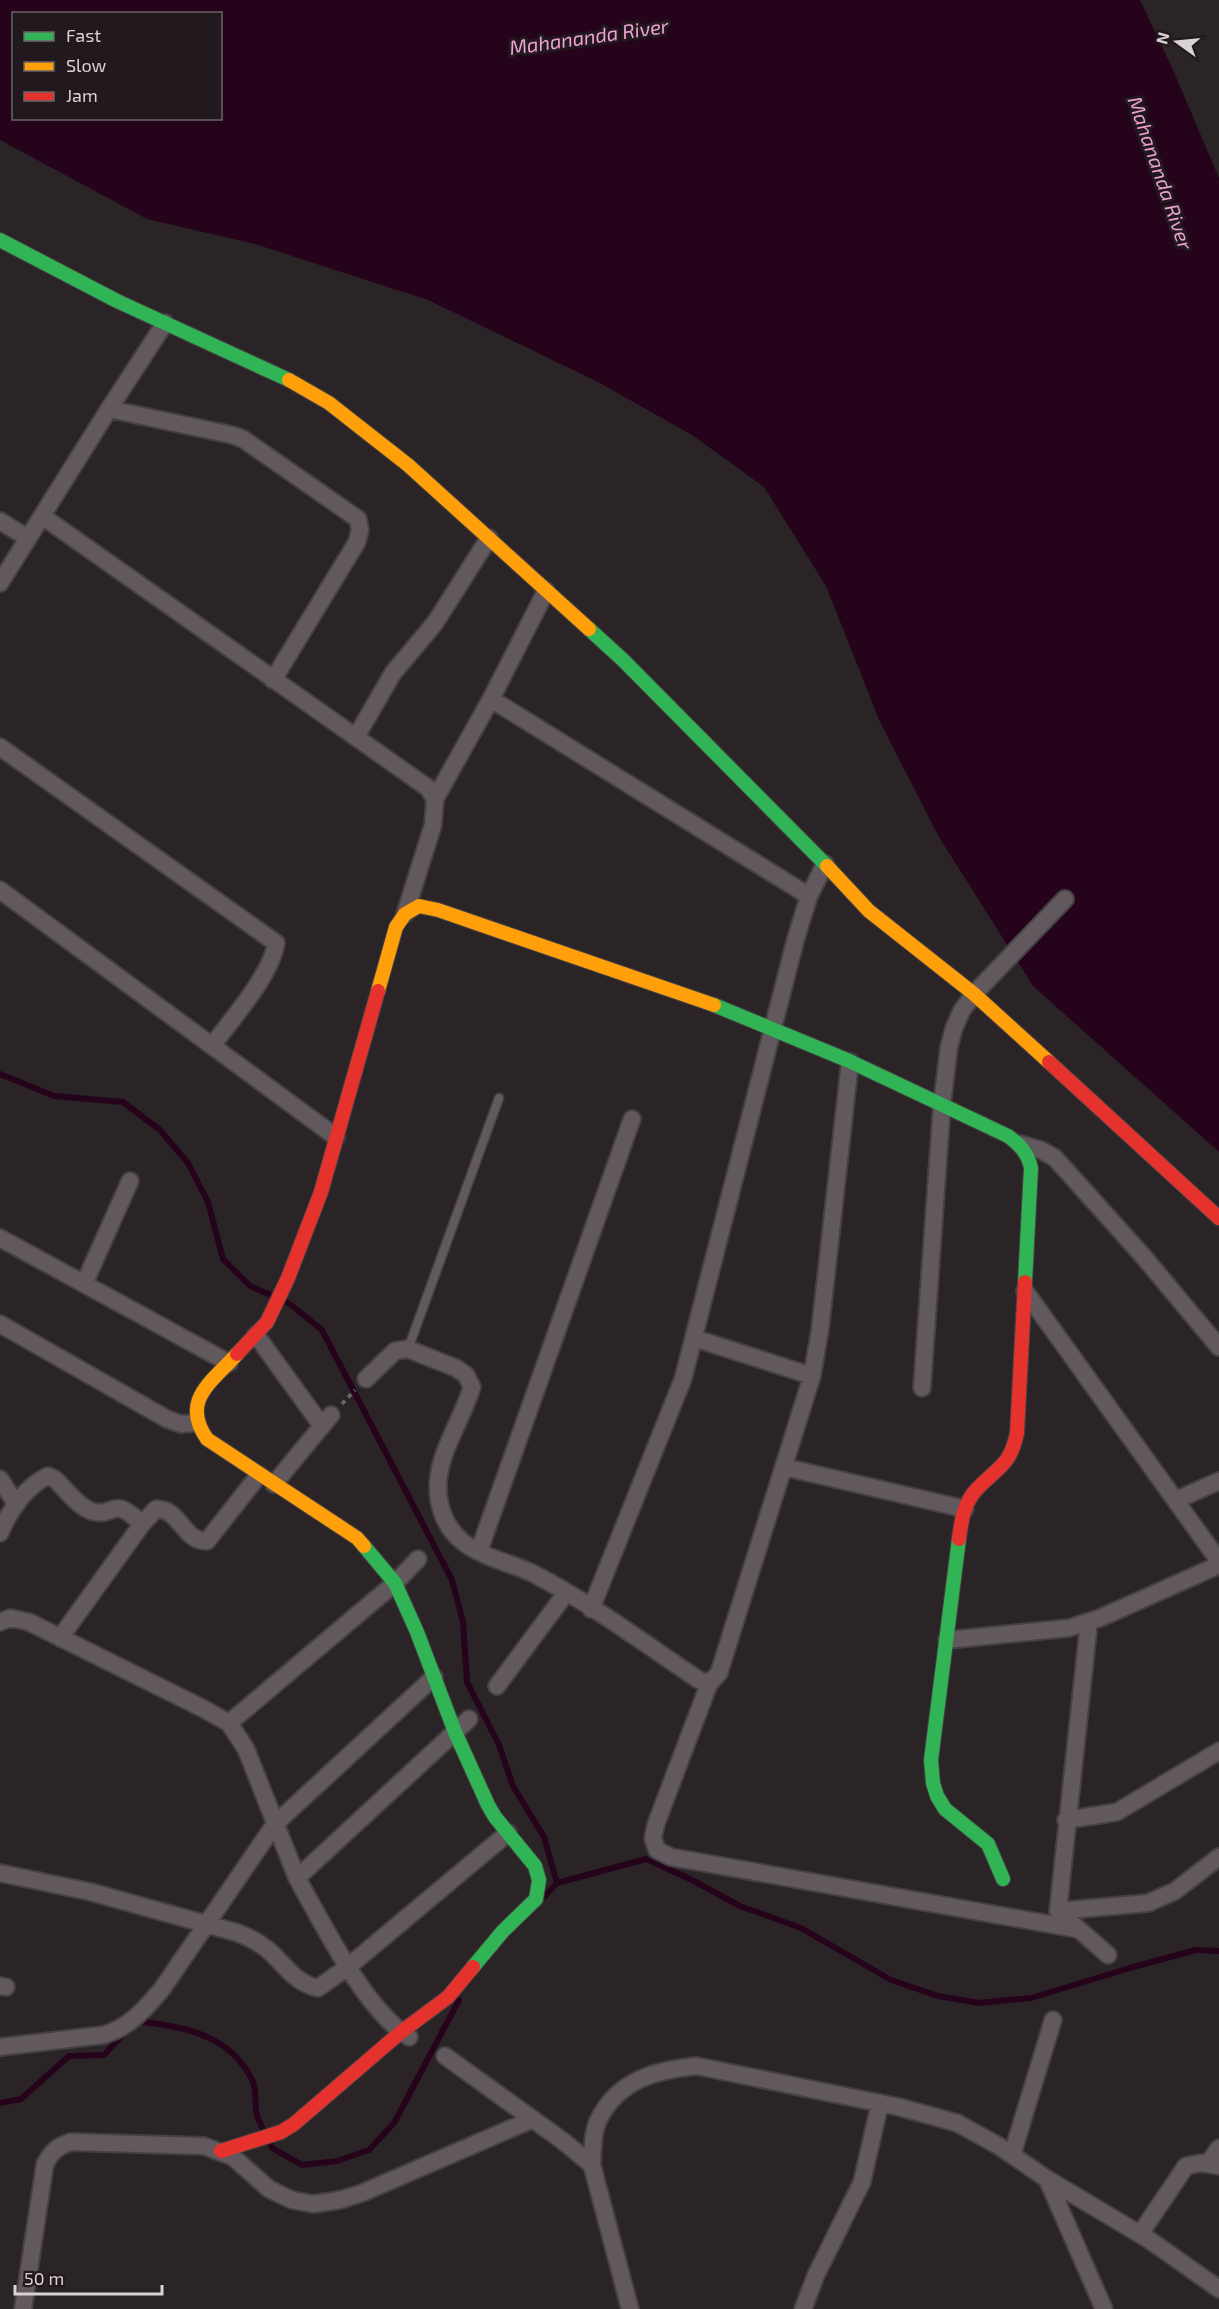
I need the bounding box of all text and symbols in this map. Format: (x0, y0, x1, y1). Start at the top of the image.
legend (12, 12, 222, 120)
north arrow (1147, 12, 1207, 72)
water label: Mahananda River (508, 13, 671, 59)
text: Fast (66, 24, 101, 46)
text: N (1151, 30, 1173, 46)
text: Slow (66, 54, 107, 76)
text: Jam (66, 84, 98, 106)
water label: Mahananda River (1123, 93, 1199, 253)
scale bar (15, 2258, 162, 2296)
text: 50 m (24, 2267, 64, 2289)

